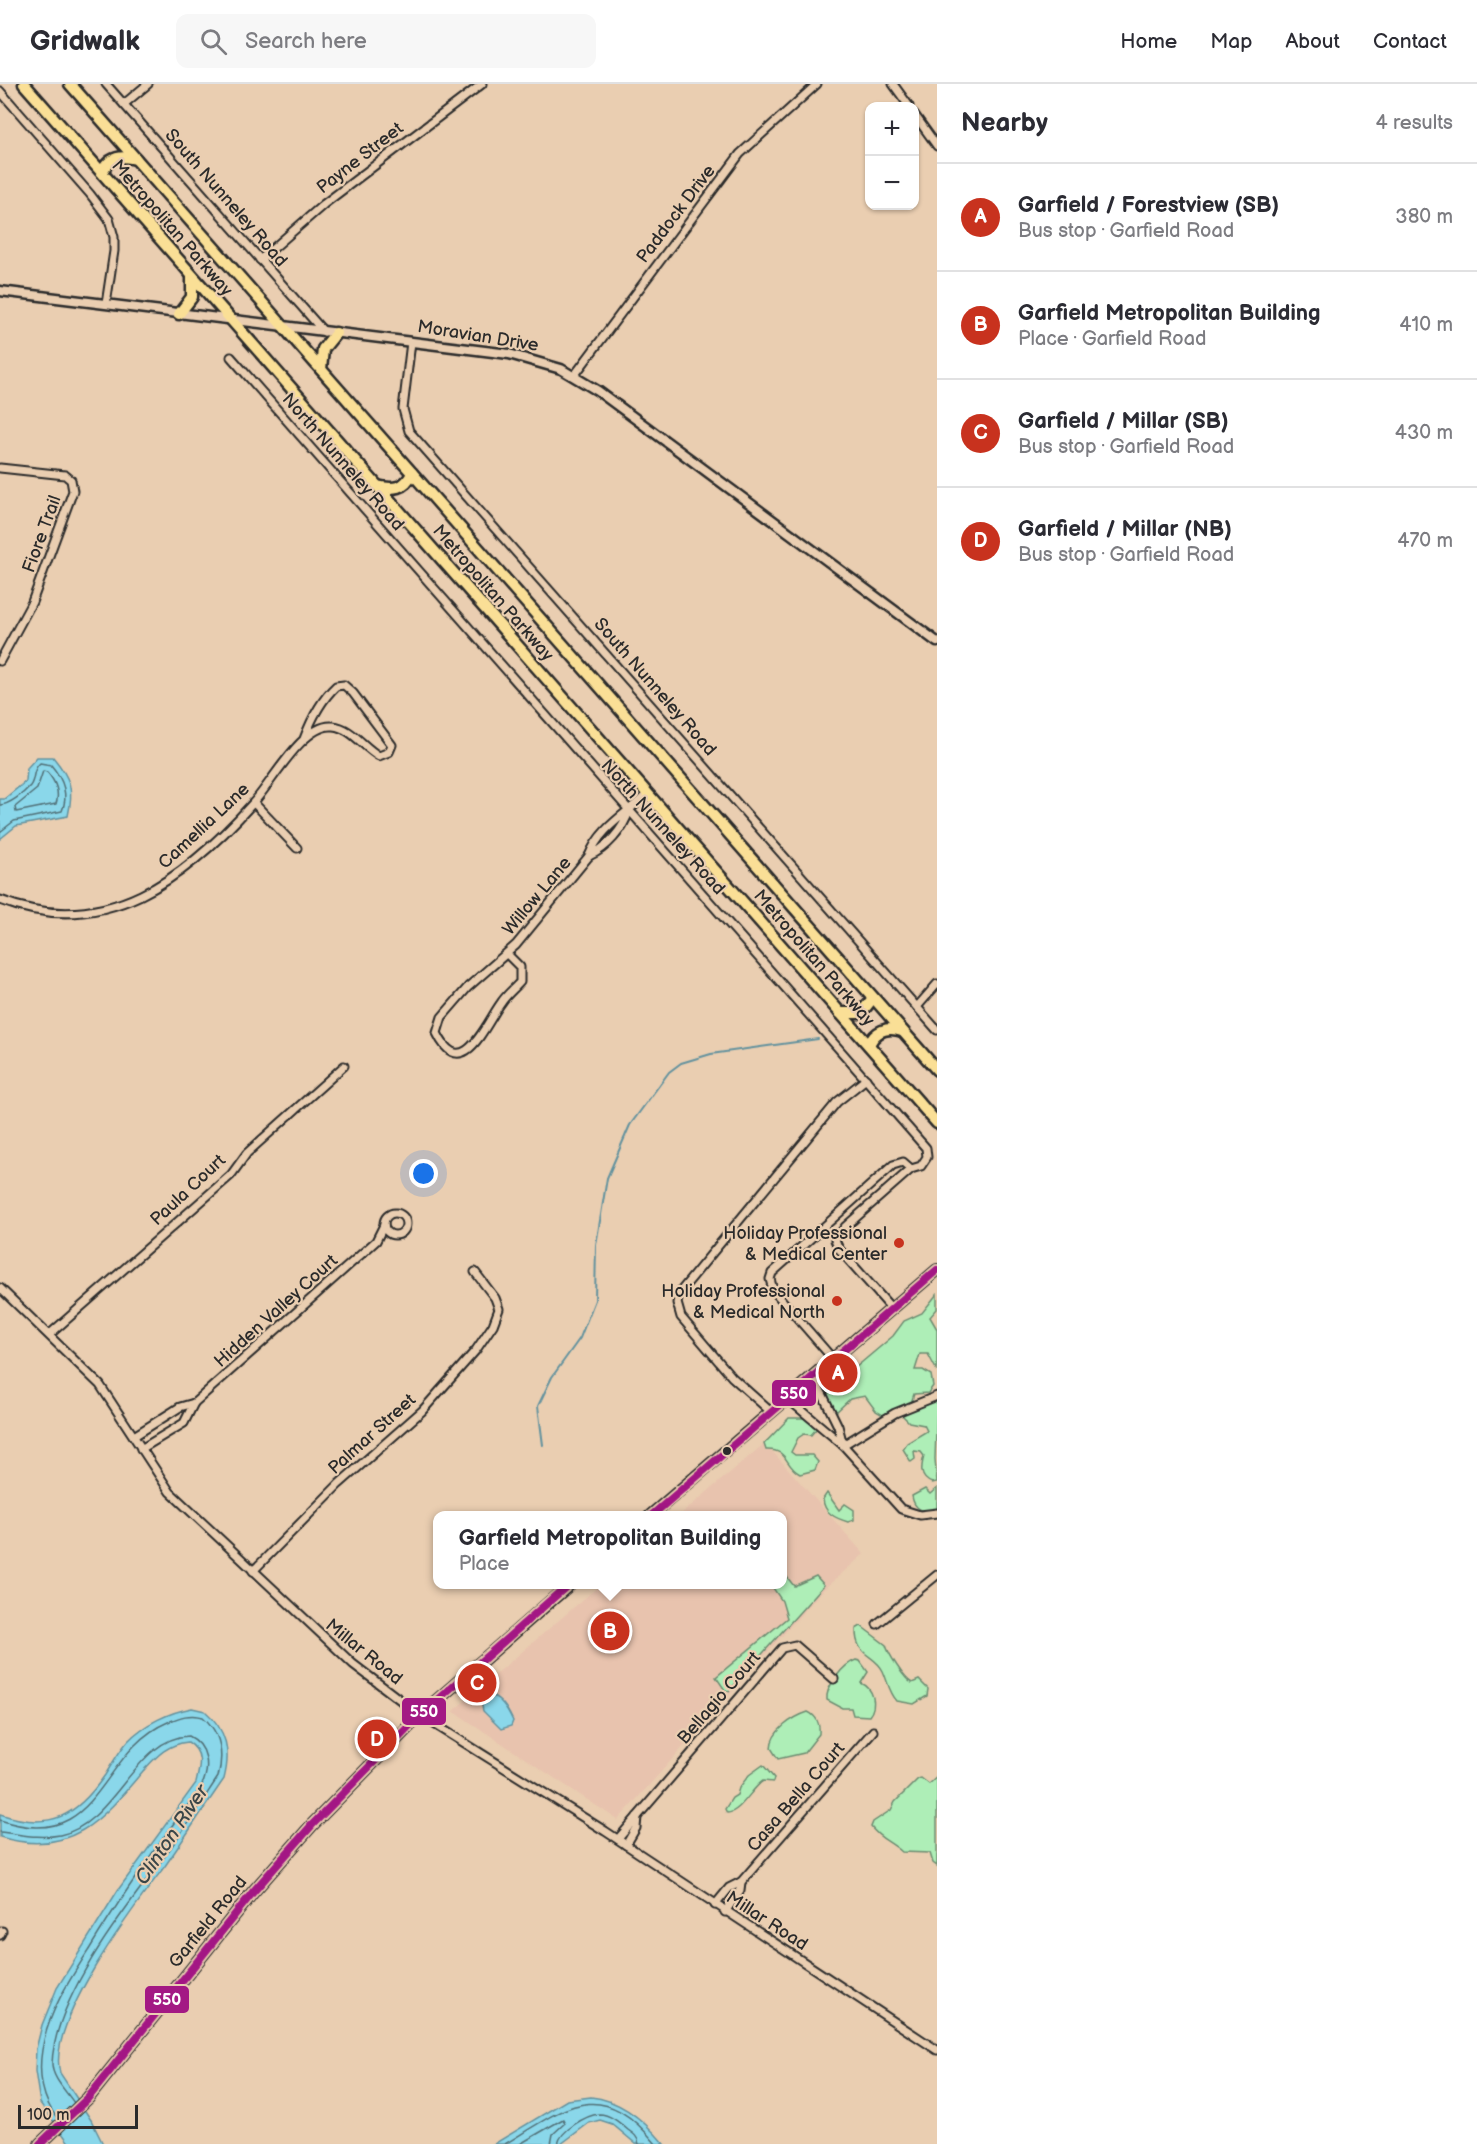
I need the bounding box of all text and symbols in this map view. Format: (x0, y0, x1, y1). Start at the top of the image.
search box (176, 14, 596, 68)
text: Gridwalk (30, 25, 140, 58)
icon: search (197, 25, 230, 58)
text: Search here (245, 28, 367, 55)
text: Home (1120, 29, 1177, 54)
text: Map (1210, 29, 1252, 54)
text: About (1285, 29, 1340, 54)
text: Contact (1373, 29, 1447, 54)
map controls (865, 102, 919, 210)
button: + (865, 102, 919, 156)
text: Nearby (961, 108, 1048, 139)
text: 4 results (1375, 111, 1453, 135)
street label: Payne Street (313, 118, 408, 198)
street label: South Nunneley Road (160, 125, 292, 271)
street label: Metropolitan Parkway (107, 156, 237, 301)
button: − (865, 156, 919, 210)
street label: Paddock Drive (632, 161, 720, 267)
text: Garfield / Forestview (SB) (1018, 192, 1279, 219)
text: A (974, 205, 987, 229)
text: 380 m (1395, 205, 1453, 229)
text: Bus stop · Garfield Road (1018, 219, 1234, 243)
text: Garfield Metropolitan Building (1018, 300, 1321, 327)
text: B (973, 313, 988, 337)
text: 410 m (1399, 313, 1453, 337)
street label: Moravian Drive (416, 316, 540, 356)
text: Place · Garfield Road (1018, 327, 1206, 351)
street label: North Nunneley Road (278, 389, 408, 535)
text: Garfield / Millar (SB) (1018, 408, 1229, 435)
text: C (973, 421, 988, 445)
text: 430 m (1395, 421, 1453, 445)
text: Bus stop · Garfield Road (1018, 435, 1234, 459)
street label: Fiore Trail (18, 492, 66, 576)
text: Garfield / Millar (NB) (1018, 516, 1232, 543)
street label: Metropolitan Parkway (428, 521, 558, 666)
text: D (974, 529, 987, 553)
text: 470 m (1397, 529, 1453, 553)
text: Bus stop · Garfield Road (1018, 543, 1234, 567)
street label: South Nunneley Road (589, 614, 721, 760)
street label: North Nunneley Road (597, 755, 729, 899)
street label: Camellia Lane (154, 778, 254, 873)
street label: Willow Lane (498, 852, 576, 939)
street label: Metropolitan Parkway (749, 886, 879, 1031)
street label: Paula Court (146, 1150, 230, 1230)
your location (409, 1159, 438, 1188)
place label: Holiday Professional & Medical Center (723, 1223, 887, 1265)
marker: Holiday Professional & Medical Center (892, 1236, 906, 1250)
street label: Hidden Valley Court (210, 1250, 342, 1372)
place label: Holiday Professional & Medical North (661, 1281, 825, 1323)
marker: Holiday Professional & Medical North (830, 1294, 844, 1308)
pin: A (818, 1350, 858, 1396)
line badge: 550 (771, 1379, 817, 1407)
text: 550 (780, 1385, 808, 1404)
street label: Palmar Street (324, 1389, 420, 1479)
unlabelled marker (721, 1445, 733, 1457)
popup (433, 1511, 787, 1589)
text: Garfield Metropolitan Building (459, 1525, 761, 1552)
text: Place (459, 1552, 509, 1576)
pin: B (590, 1608, 630, 1654)
street label: Millar Road (321, 1615, 407, 1689)
street label: Bellagio Court (673, 1647, 765, 1749)
pin: C (458, 1660, 496, 1706)
line badge: 550 (401, 1697, 447, 1726)
text: 550 (410, 1703, 438, 1722)
pin: D (358, 1716, 397, 1762)
street label: Casa Bella Court (743, 1738, 849, 1856)
water label: Clinton River (130, 1779, 215, 1889)
street label: Garfield Road (165, 1872, 251, 1972)
street label: Millar Road (722, 1887, 812, 1955)
line badge: 550 (144, 1985, 190, 2014)
text: 550 (153, 1991, 181, 2010)
scale bar (18, 2102, 138, 2130)
text: 100 m (27, 2106, 70, 2125)

